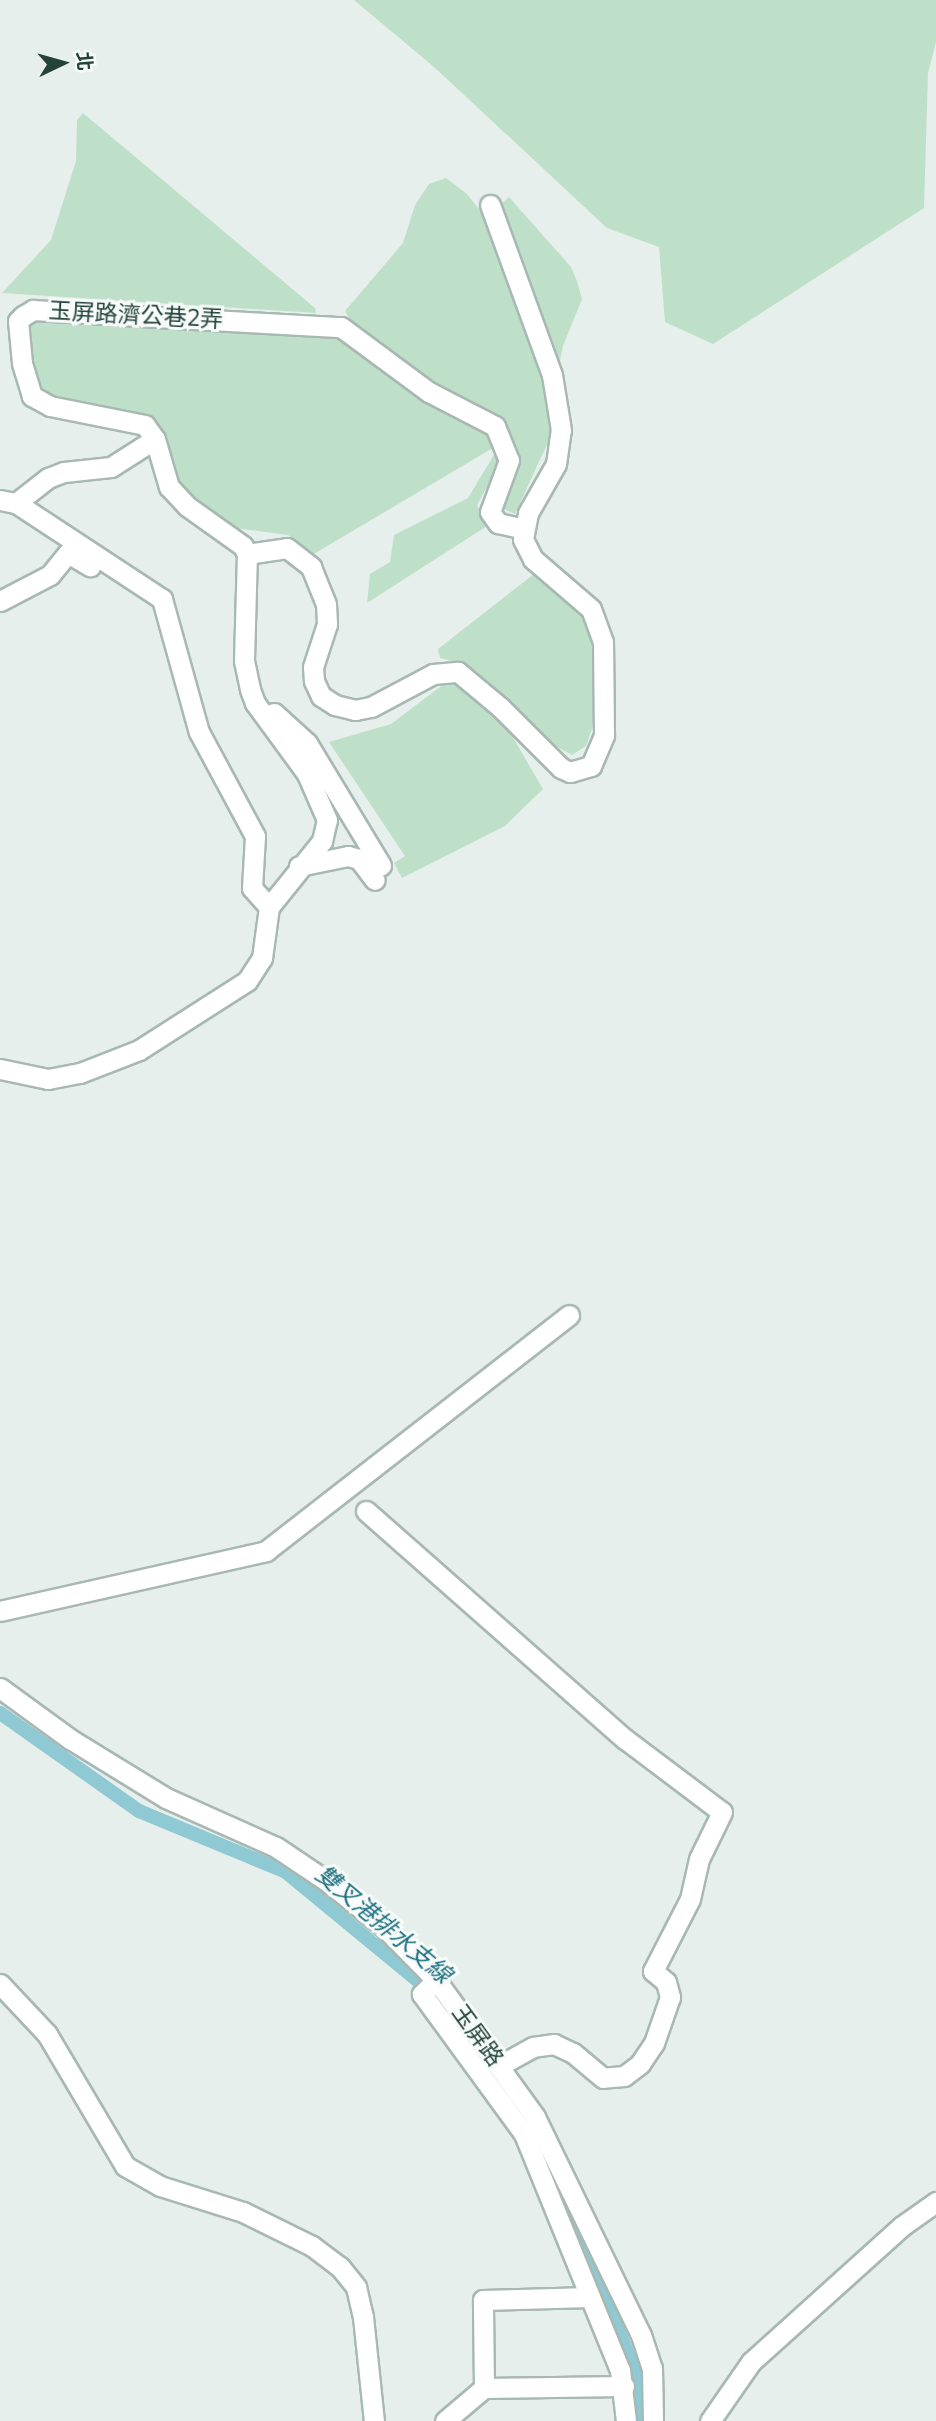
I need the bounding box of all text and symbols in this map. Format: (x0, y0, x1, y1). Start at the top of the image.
north arrow (28, 28, 98, 98)
text: 北 (70, 51, 98, 72)
street label: 玉屏路濟公巷2弄 (48, 298, 224, 334)
water label: 雙叉港排水支線 (309, 1860, 457, 1990)
street label: 玉屏路 (446, 2000, 508, 2072)

